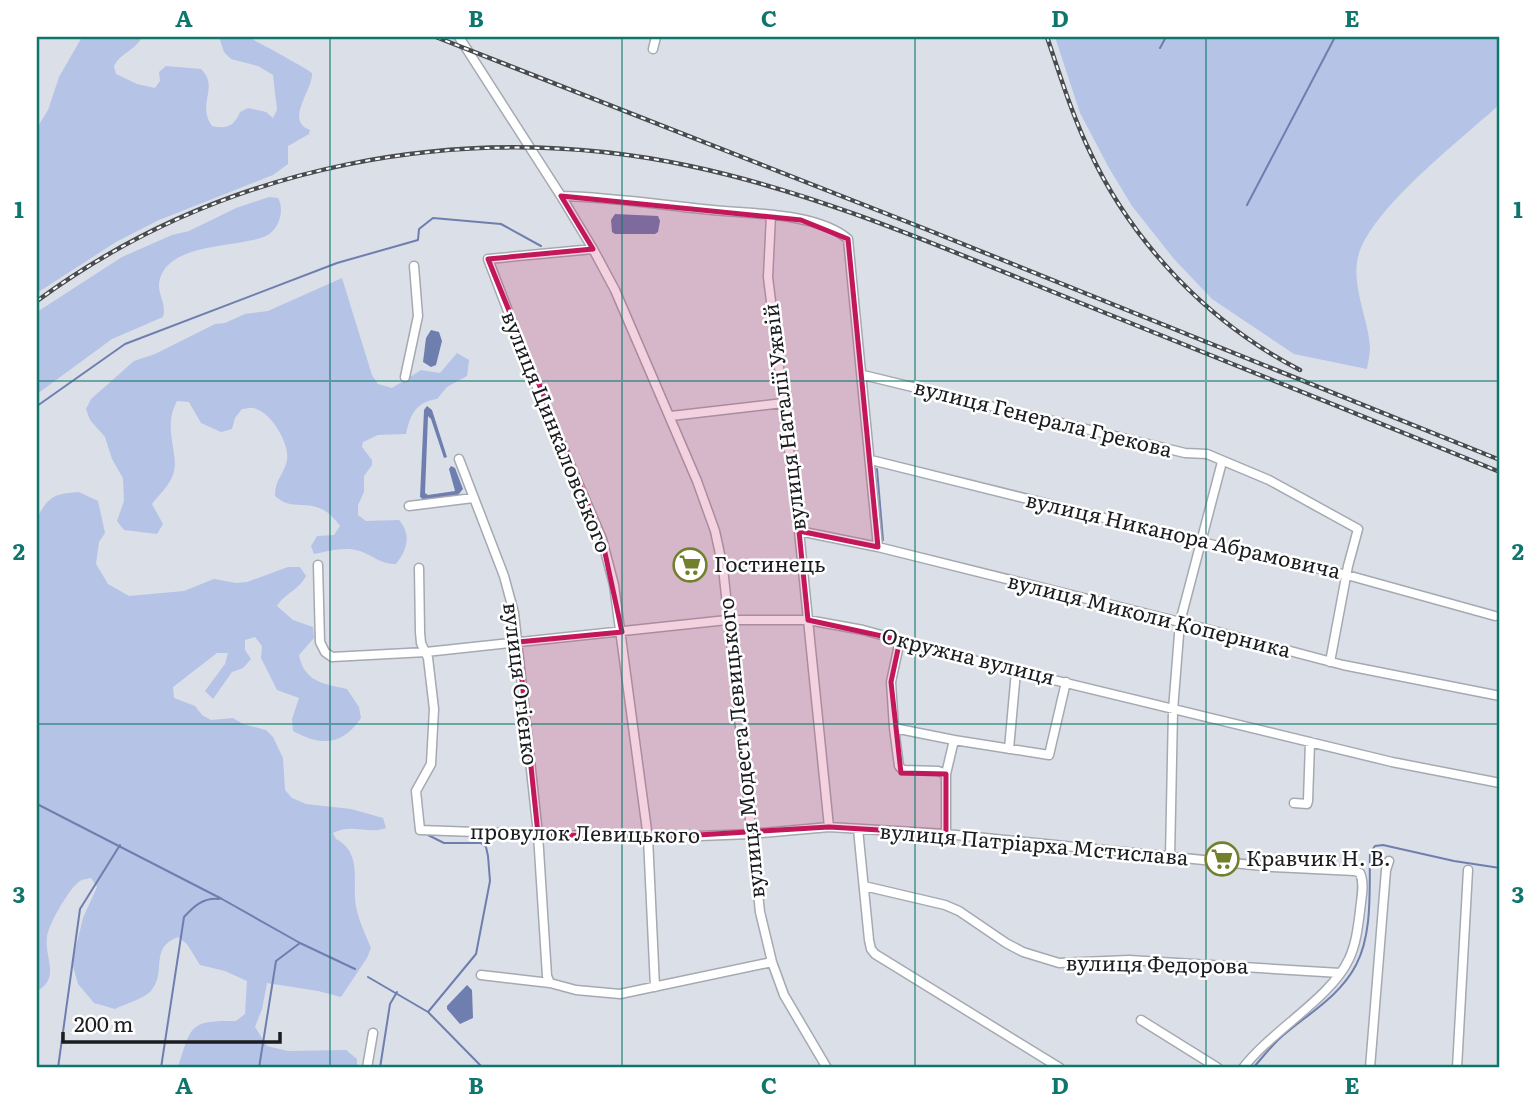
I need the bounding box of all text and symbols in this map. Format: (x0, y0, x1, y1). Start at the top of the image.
text: A (175, 0, 193, 34)
text: B (468, 0, 484, 34)
text: C (761, 0, 777, 34)
text: D (1051, 0, 1069, 34)
text: E (1344, 0, 1360, 34)
text: 1 (14, 191, 24, 225)
text: 1 (1513, 191, 1523, 225)
street label: вулиця Наталії Ужвій (753, 302, 812, 533)
street label: вулиця Цинкаловського (496, 305, 621, 557)
street label: вулиця Генерала Грекова (911, 369, 1177, 464)
street label: вулиця Никанора Абрамовича (1023, 482, 1345, 585)
text: 2 (13, 533, 25, 567)
text: 2 (1512, 533, 1524, 567)
supermarket icon: Гостинець (671, 546, 709, 584)
place label: Гостинець (714, 547, 826, 578)
street label: вулиця Миколи Коперника (1005, 563, 1295, 664)
street label: вулиця Модеста Левицького (708, 596, 771, 900)
street label: вулиця Огієнко (497, 600, 548, 767)
street label: Окружна вулиця (879, 618, 1059, 691)
street label: провулок Левицького (470, 814, 700, 849)
street label: вулиця Патріарха Мстислава (879, 814, 1191, 872)
supermarket icon: Кравчик Н. В. (1203, 840, 1241, 878)
place label: Кравчик Н. В. (1246, 841, 1391, 872)
text: 3 (13, 876, 25, 910)
text: 3 (1512, 876, 1524, 910)
street label: вулиця Федорова (1065, 945, 1249, 980)
scale bar (63, 1000, 280, 1044)
text: 200 m (74, 1007, 134, 1038)
text: A (175, 1067, 193, 1101)
text: B (468, 1067, 484, 1101)
text: C (761, 1067, 777, 1101)
text: D (1051, 1067, 1069, 1101)
text: E (1344, 1067, 1360, 1101)

